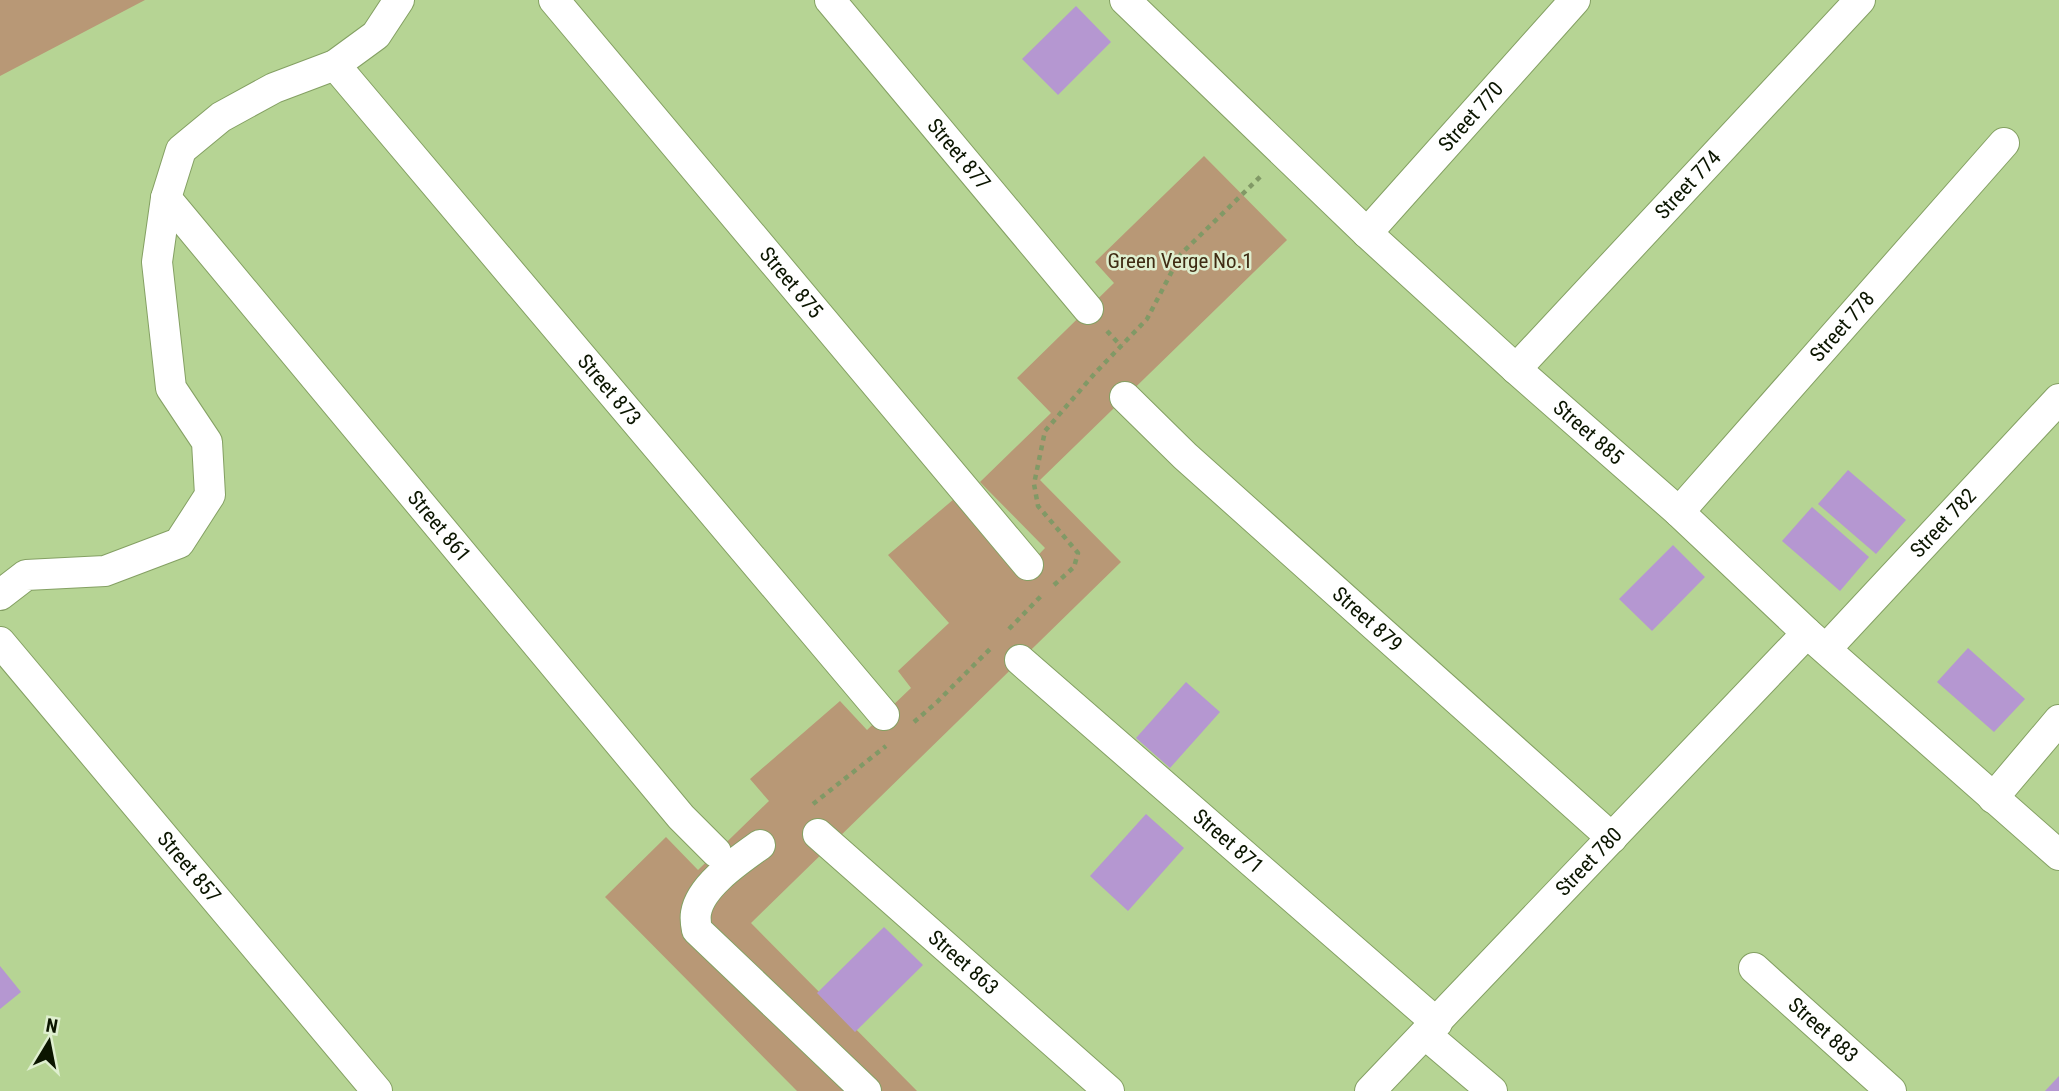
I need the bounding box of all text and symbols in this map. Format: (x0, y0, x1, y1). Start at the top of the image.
street label: Street 770 (1434, 77, 1508, 156)
street label: Street 877 (922, 114, 995, 195)
street label: Street 774 (1650, 145, 1726, 224)
street label: Street 875 (755, 242, 828, 323)
park label: Green Verge No.1 (1107, 249, 1253, 273)
street label: Street 778 (1805, 287, 1879, 367)
street label: Street 873 (573, 349, 646, 430)
street label: Street 885 (1548, 395, 1628, 470)
street label: Street 782 (1905, 484, 1981, 563)
street label: Street 861 (403, 486, 476, 567)
street label: Street 879 (1328, 582, 1407, 657)
street label: Street 871 (1188, 804, 1268, 878)
street label: Street 780 (1551, 823, 1627, 901)
street label: Street 857 (152, 827, 226, 907)
street label: Street 863 (924, 925, 1003, 1000)
street label: Street 883 (1783, 993, 1863, 1068)
north arrow (14, 1007, 84, 1077)
text: N (44, 1013, 60, 1038)

